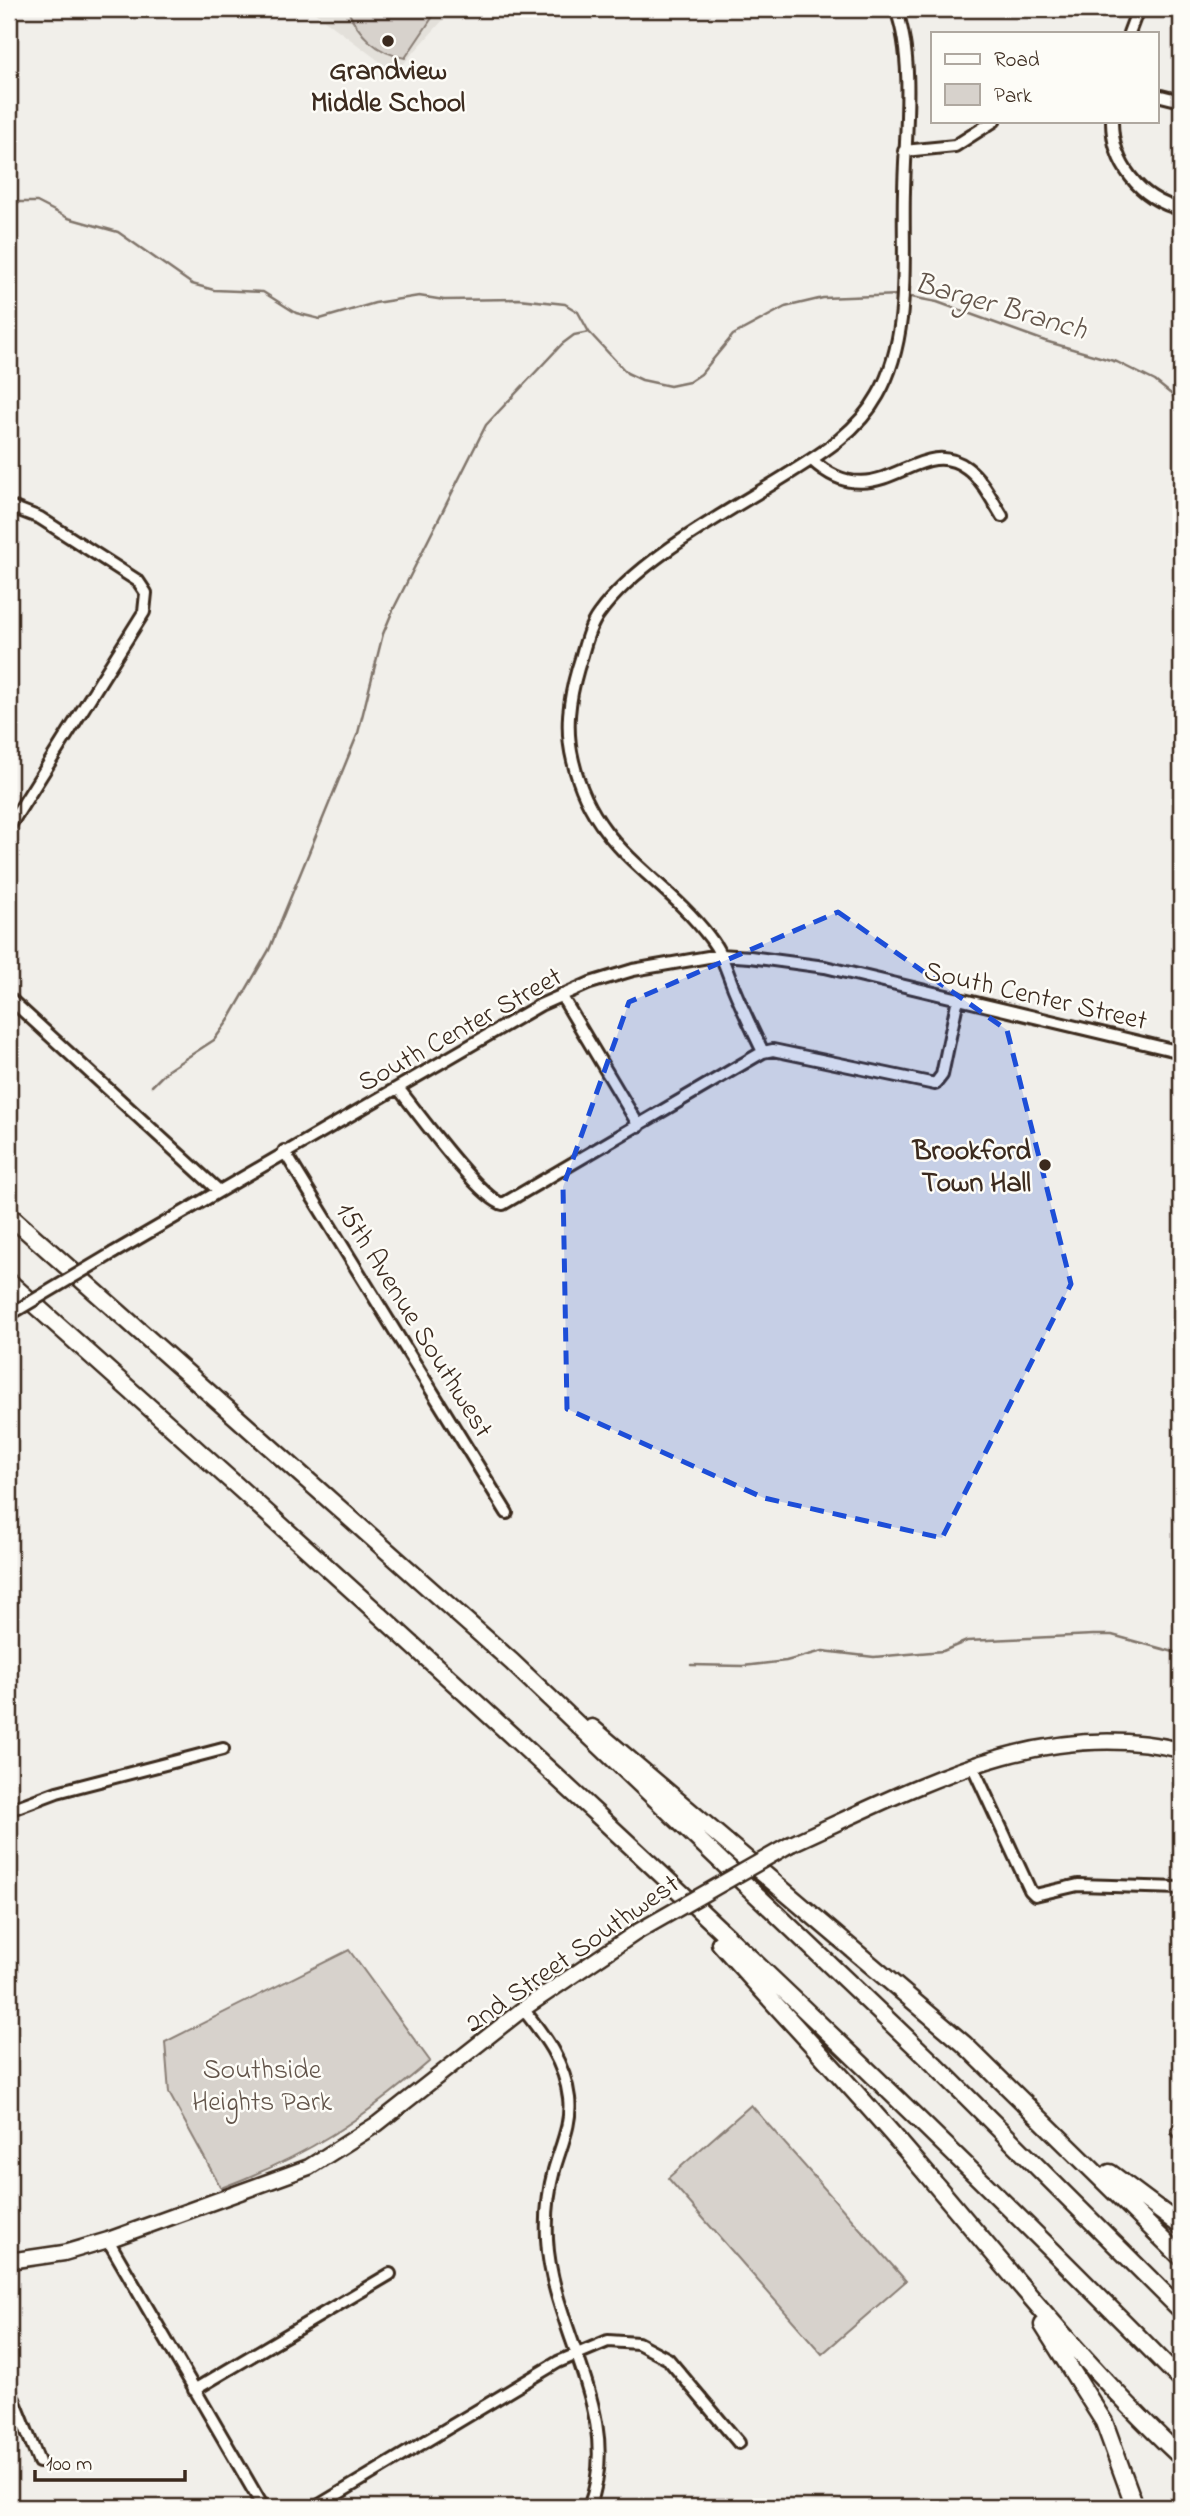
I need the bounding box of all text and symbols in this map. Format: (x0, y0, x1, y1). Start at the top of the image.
legend (931, 32, 1158, 122)
marker: Grandview Middle School (380, 33, 396, 49)
text: Road (994, 46, 1040, 76)
place label: Grandview Middle School (311, 52, 466, 125)
text: Park (994, 82, 1033, 112)
water label: Barger Branch (909, 262, 1092, 354)
street label: South Center Street (919, 952, 1151, 1043)
street label: South Center Street (351, 958, 570, 1104)
place label: Brookford Town Hall (911, 1132, 1031, 1205)
marker: Brookford Town Hall (1037, 1157, 1053, 1173)
street label: 15th Avenue Southwest (324, 1195, 502, 1447)
street label: 2nd Street Southwest (457, 1865, 689, 2044)
park label: Southside Heights Park (192, 2051, 333, 2124)
scale bar (35, 2439, 186, 2483)
text: 100 m (46, 2450, 92, 2480)

